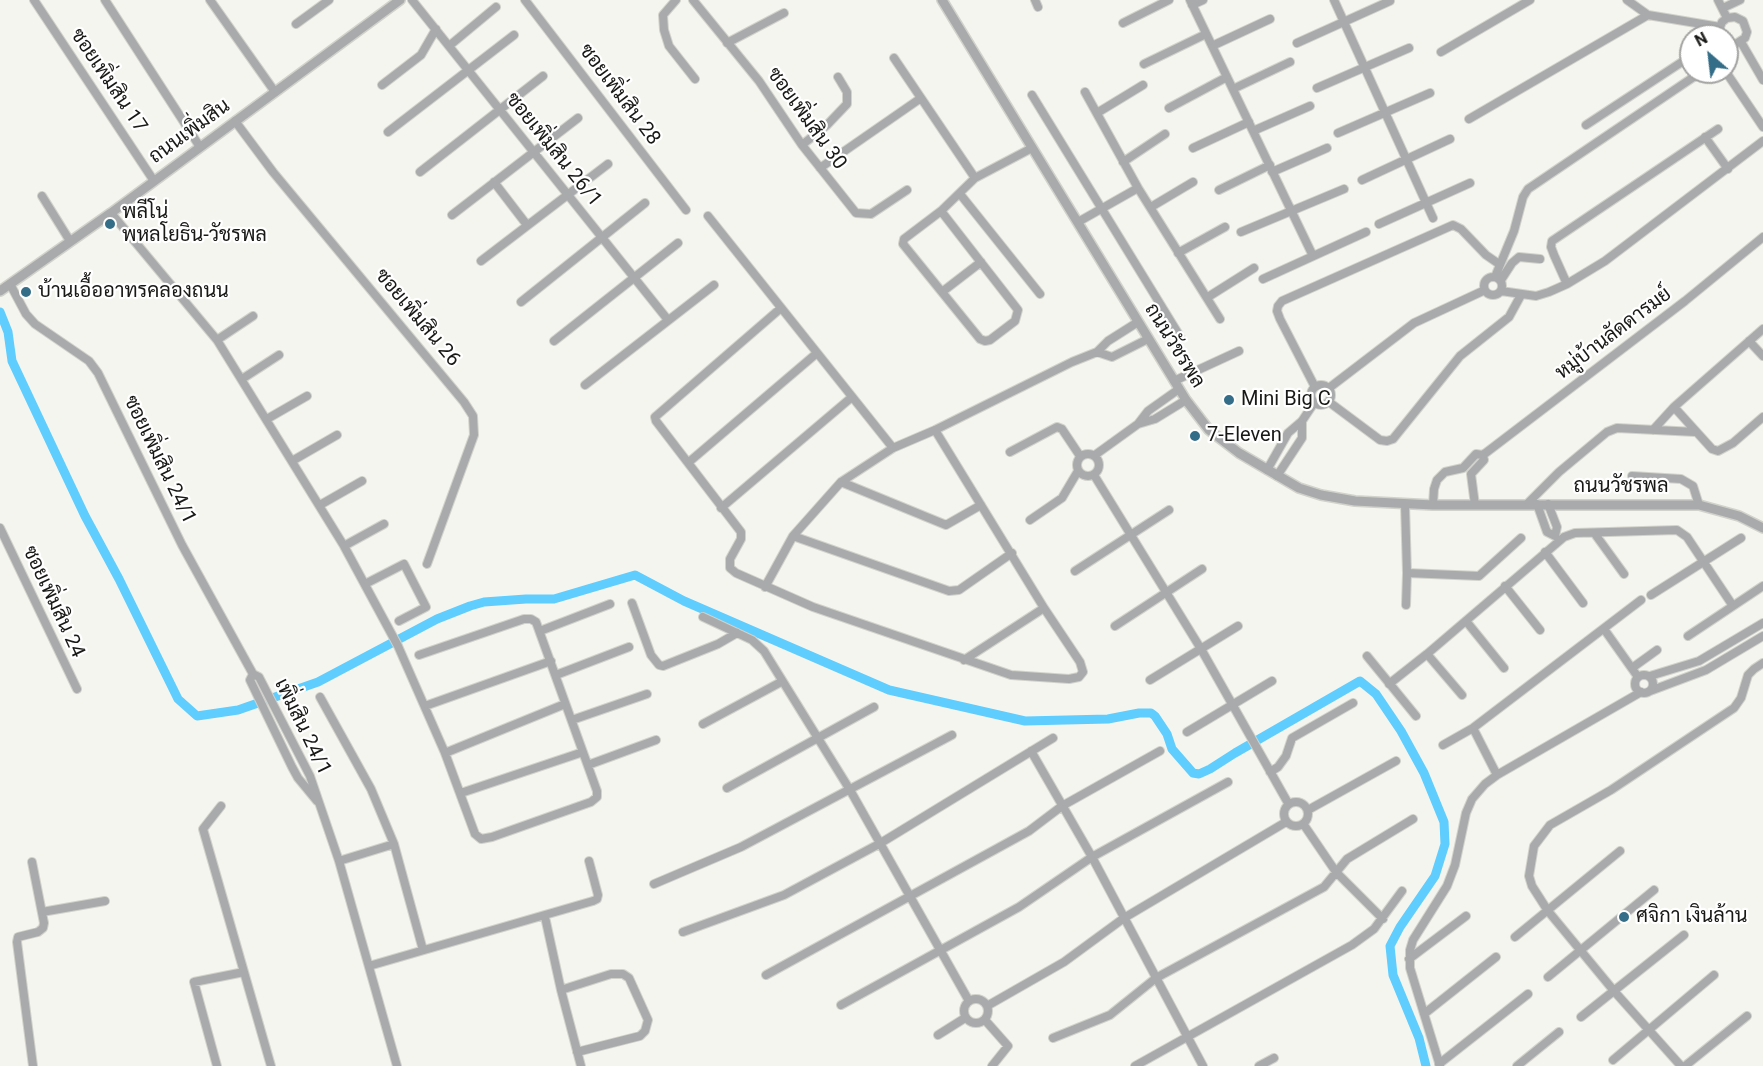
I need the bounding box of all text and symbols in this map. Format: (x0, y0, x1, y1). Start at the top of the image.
street label: ซอยเพิ่มสิน 17 (64, 24, 152, 138)
north arrow (1679, 24, 1739, 84)
text: N (1692, 28, 1711, 50)
street label: ซอยเพิ่มสิน 28 (573, 40, 665, 150)
street label: ซอยเพิ่มสิน 30 (761, 63, 851, 175)
street label: ซอยเพิ่มสิน 26/1 (500, 88, 606, 212)
street label: ถนนเพิ่มสิน (145, 95, 235, 169)
place label: พลีโน่ พหลโยธิน-วัชรพล (122, 201, 267, 248)
marker: พลีโน่ พหลโยธิน-วัชรพล (103, 217, 117, 231)
street label: ซอยเพิ่มสิน 26 (369, 264, 465, 372)
place label: บ้านเอื้ออาทรคลองถนน (38, 280, 229, 304)
street label: หมู่บ้านลัดดารมย์ (1551, 283, 1677, 385)
marker: บ้านเอื้ออาทรคลองถนน (19, 285, 33, 299)
street label: ถนนวัชรพล (1139, 299, 1209, 393)
place label: Mini Big C (1241, 388, 1331, 412)
street label: ซอยเพิ่มสิน 24/1 (118, 392, 200, 528)
marker: Mini Big C (1222, 393, 1236, 407)
place label: 7-Eleven (1207, 424, 1282, 448)
marker: 7-Eleven (1188, 429, 1202, 443)
street label: ถนนวัชรพล (1573, 475, 1669, 499)
street label: ซอยเพิ่มสิน 24 (17, 542, 89, 662)
street label: เพิ่มสิน 24/1 (268, 675, 336, 779)
place label: ศจิกา เงินล้าน (1636, 905, 1747, 929)
marker: ศจิกา เงินล้าน (1617, 910, 1631, 924)

